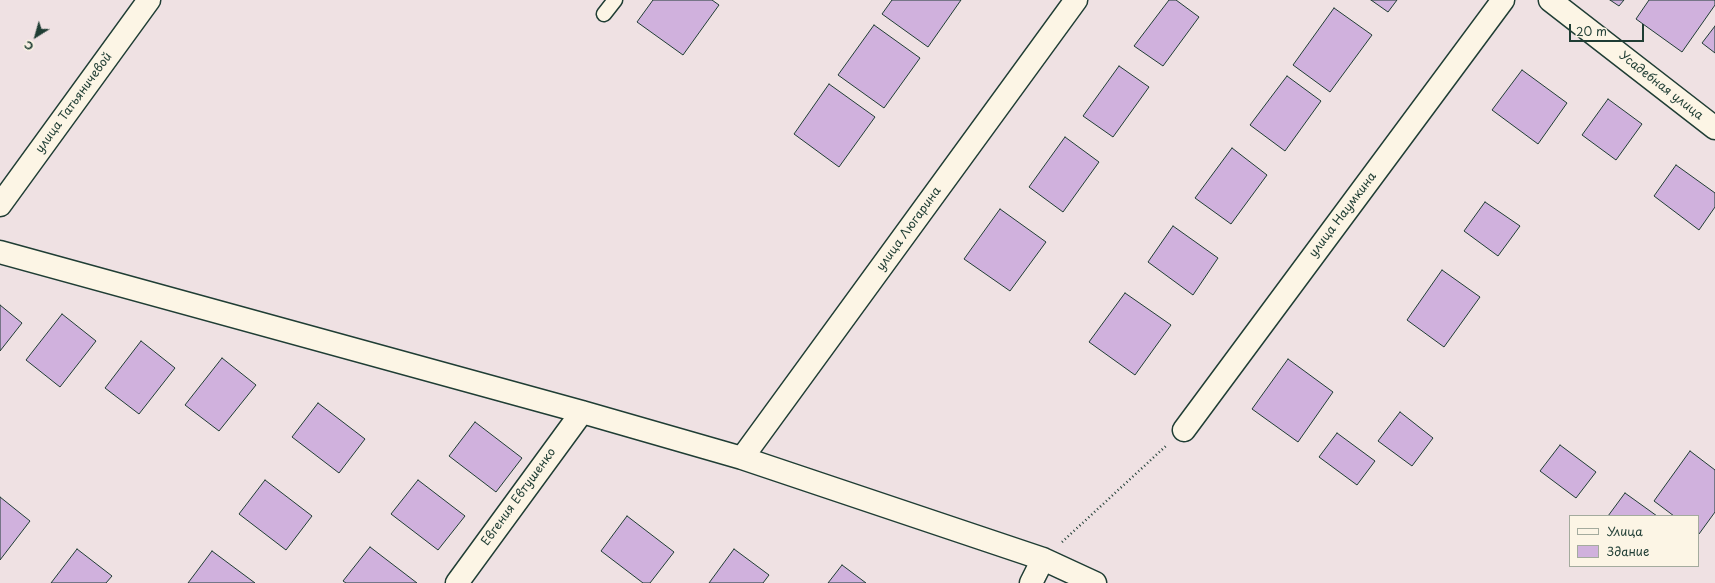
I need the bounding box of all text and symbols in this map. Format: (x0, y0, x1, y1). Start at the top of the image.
north arrow (16, 16, 56, 56)
scale bar (1571, 16, 1646, 42)
text: 20 m (1576, 22, 1607, 40)
text: С (20, 37, 37, 55)
street label: Усадебная улица (1616, 49, 1706, 123)
street label: улица Татьяничевой (33, 50, 115, 156)
street label: улица Наумкина (1306, 170, 1380, 260)
street label: улица Люгарина (874, 184, 944, 274)
street label: Евгения Евтушенко (479, 445, 559, 549)
legend (1569, 515, 1699, 567)
text: Улица (1607, 522, 1643, 540)
text: Здание (1607, 542, 1649, 560)

